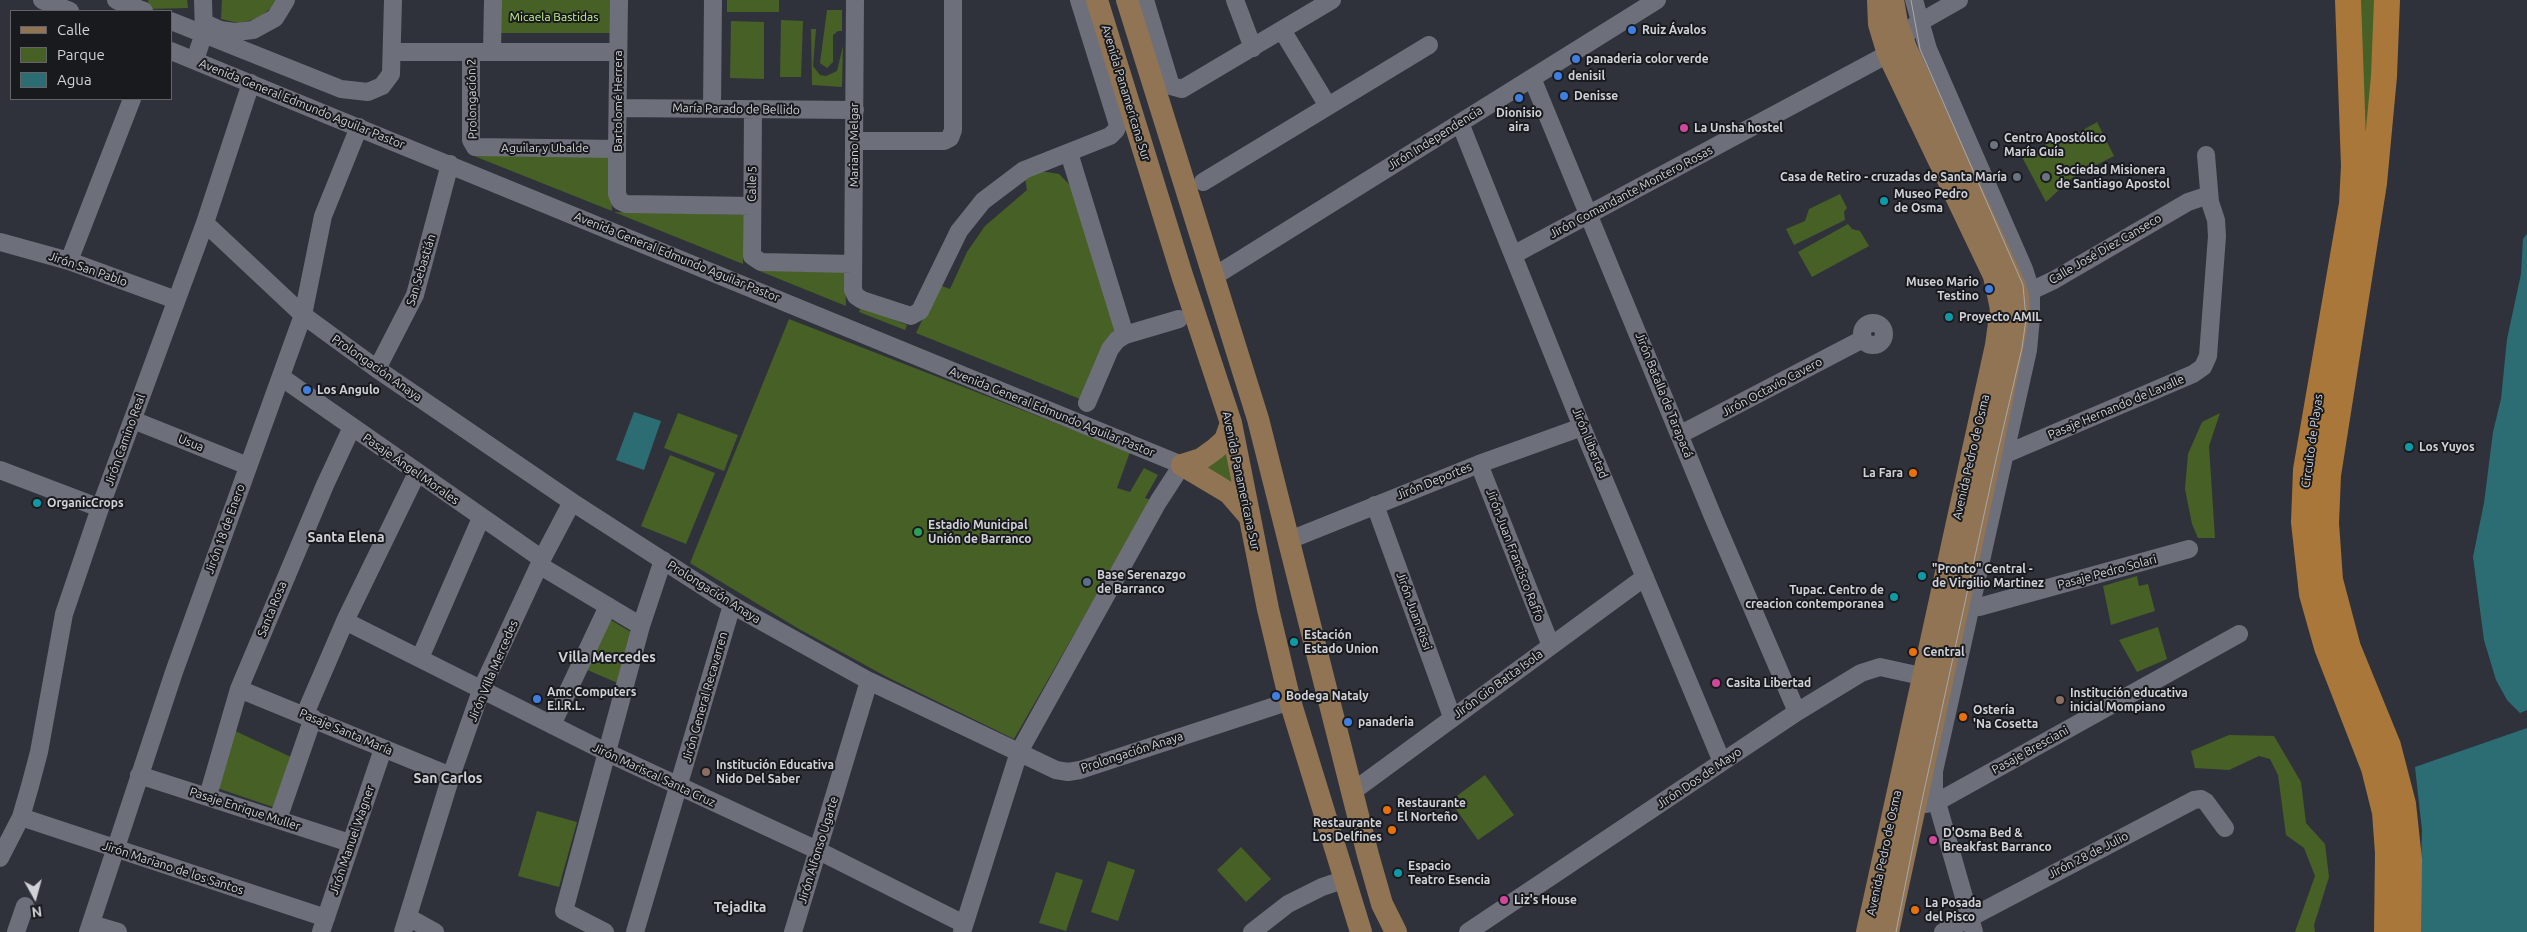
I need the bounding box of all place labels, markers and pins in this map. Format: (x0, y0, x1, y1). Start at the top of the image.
place label: Ruiz Ávalos (1642, 23, 1706, 37)
marker: Ruiz Ávalos (1626, 24, 1638, 36)
place label: panaderia color verde (1586, 52, 1709, 66)
marker: panaderia color verde (1570, 53, 1582, 65)
place label: denisil (1568, 69, 1605, 83)
marker: denisil (1552, 70, 1564, 82)
place label: Denisse (1574, 89, 1618, 103)
marker: Denisse (1558, 90, 1570, 102)
marker: Dionisio aira (1513, 92, 1525, 104)
place label: Dionisio aira (1496, 106, 1542, 134)
place label: La Unsha hostel (1694, 121, 1783, 135)
marker: La Unsha hostel (1678, 122, 1690, 134)
place label: Centro Apostólico María Guía (2004, 131, 2106, 159)
marker: Centro Apostólico María Guía (1988, 139, 2000, 151)
place label: Sociedad Misionera de Santiago Apostol (2056, 163, 2170, 191)
place label: Casa de Retiro - cruzadas de Santa María (1780, 170, 2007, 184)
marker: Casa de Retiro - cruzadas de Santa María (2011, 171, 2023, 183)
marker: Sociedad Misionera de Santiago Apostol (2040, 171, 2052, 183)
place label: Museo Pedro de Osma (1894, 187, 1968, 215)
marker: Museo Pedro de Osma (1878, 195, 1890, 207)
place label: Museo Mario Testino (1906, 275, 1979, 303)
marker: Museo Mario Testino (1983, 283, 1995, 295)
place label: Proyecto AMIL (1959, 310, 2042, 324)
marker: Proyecto AMIL (1943, 311, 1955, 323)
place label: Los Angulo (317, 383, 380, 397)
marker: Los Angulo (301, 384, 313, 396)
place label: Los Yuyos (2419, 440, 2475, 454)
marker: Los Yuyos (2403, 441, 2415, 453)
place label: La Fara (1863, 466, 1903, 480)
marker: La Fara (1907, 467, 1919, 479)
place label: OrganicCrops (47, 496, 124, 510)
marker: OrganicCrops (31, 497, 43, 509)
place label: Estadio Municipal Unión de Barranco (928, 518, 1031, 546)
marker: Estadio Municipal Unión de Barranco (912, 526, 924, 538)
place label: "Pronto" Central - de Virgilio Martinez (1932, 562, 2044, 590)
place label: Base Serenazgo de Barranco (1097, 568, 1186, 596)
marker: "Pronto" Central - de Virgilio Martinez (1916, 570, 1928, 582)
marker: Base Serenazgo de Barranco (1081, 576, 1093, 588)
place label: Tupac. Centro de creacion contemporanea (1745, 583, 1884, 611)
marker: Tupac. Centro de creacion contemporanea (1888, 591, 1900, 603)
place label: Estación Estado Union (1304, 628, 1379, 656)
marker: Estación Estado Union (1288, 636, 1300, 648)
place label: Central (1923, 645, 1965, 659)
marker: Central (1907, 646, 1919, 658)
place label: Casita Libertad (1726, 676, 1811, 690)
marker: Casita Libertad (1710, 677, 1722, 689)
place label: Amc Computers E.I.R.L. (547, 685, 636, 713)
place label: Institución educativa inicial Mompiano (2070, 686, 2188, 714)
place label: Bodega Nataly (1286, 689, 1369, 703)
marker: Bodega Nataly (1270, 690, 1282, 702)
marker: Amc Computers E.I.R.L. (531, 693, 543, 705)
marker: Institución educativa inicial Mompiano (2054, 694, 2066, 706)
place label: Ostería 'Na Cosetta (1973, 703, 2038, 731)
marker: Ostería 'Na Cosetta (1957, 711, 1969, 723)
place label: panaderia (1358, 715, 1414, 729)
marker: panaderia (1342, 716, 1354, 728)
place label: Institución Educativa Nido Del Saber (716, 758, 834, 786)
marker: Institución Educativa Nido Del Saber (700, 766, 712, 778)
place label: Restaurante El Norteño (1397, 796, 1466, 824)
marker: Restaurante El Norteño (1381, 804, 1393, 816)
place label: Restaurante Los Delfines (1313, 816, 1382, 844)
marker: Restaurante Los Delfines (1386, 824, 1398, 836)
place label: D'Osma Bed & Breakfast Barranco (1943, 826, 2052, 854)
marker: D'Osma Bed & Breakfast Barranco (1927, 834, 1939, 846)
place label: Espacio Teatro Esencia (1408, 859, 1490, 887)
marker: Espacio Teatro Esencia (1392, 867, 1404, 879)
place label: Liz's House (1514, 893, 1577, 907)
marker: Liz's House (1498, 894, 1510, 906)
place label: La Posada del Pisco (1925, 896, 1982, 924)
marker: La Posada del Pisco (1909, 904, 1921, 916)

